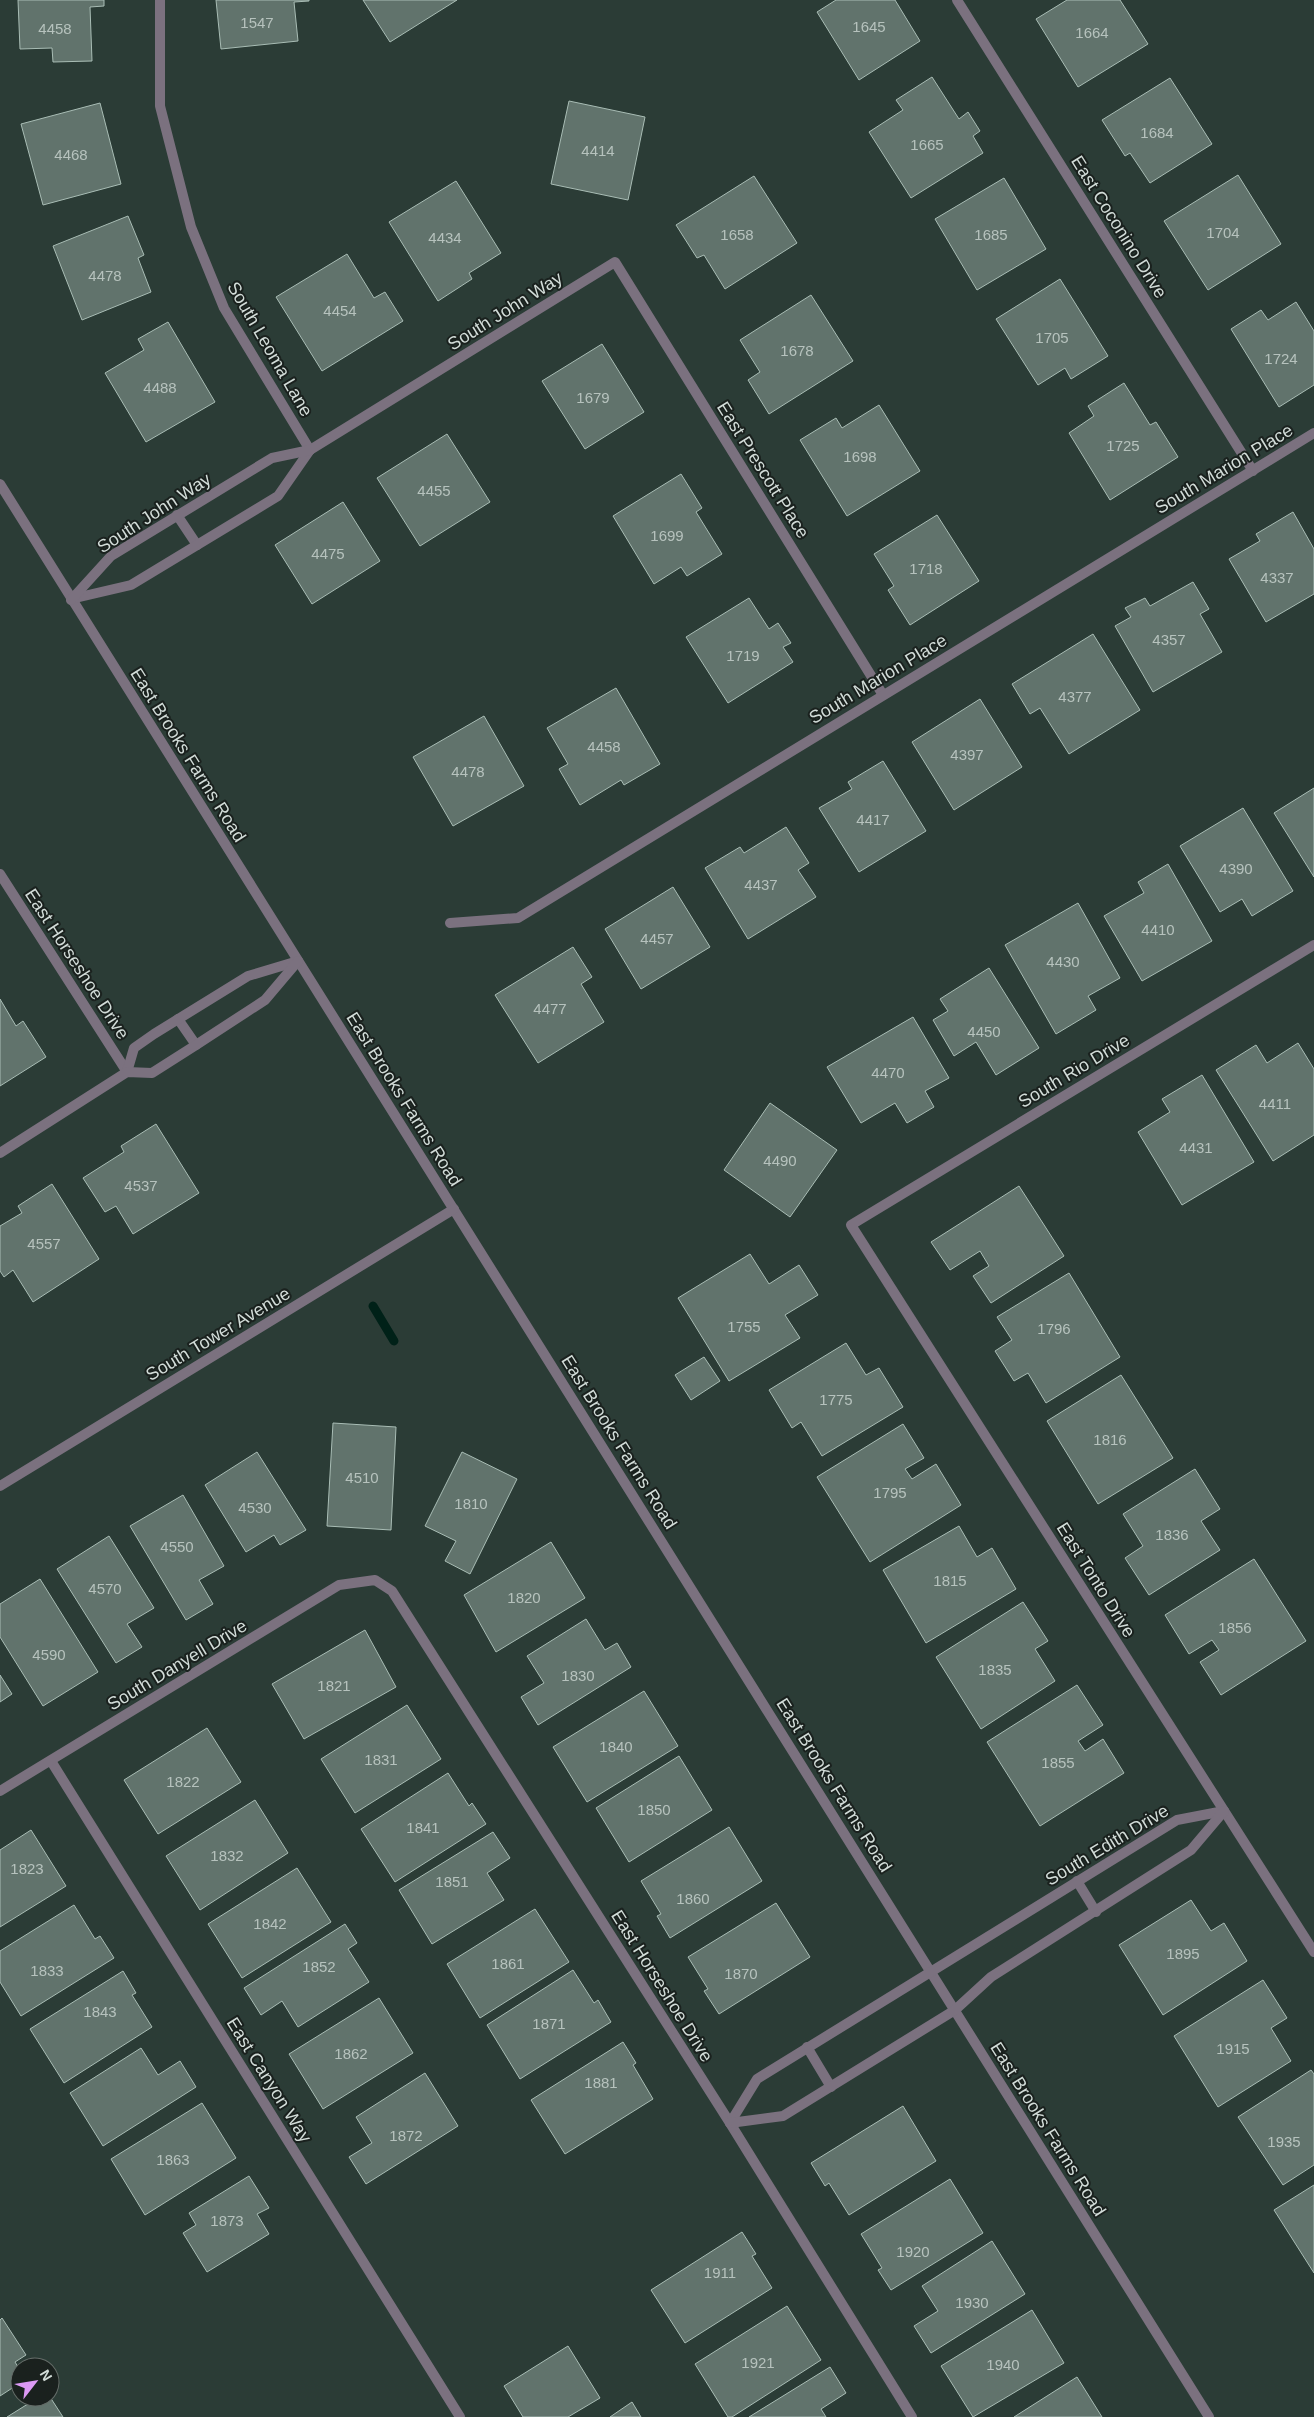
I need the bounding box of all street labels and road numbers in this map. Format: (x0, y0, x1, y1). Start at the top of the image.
street label: East Coconino Drive (1067, 152, 1171, 302)
street label: South John Way (444, 268, 566, 354)
street label: South Leoma Lane (223, 278, 317, 420)
street label: East Prescott Place (713, 398, 813, 542)
street label: South Marion Place (1152, 420, 1296, 518)
street label: South John Way (93, 469, 215, 557)
street label: South Marion Place (806, 630, 950, 728)
street label: East Brooks Farms Road (126, 664, 250, 846)
street label: East Horseshoe Drive (21, 885, 133, 1043)
street label: East Brooks Farms Road (342, 1008, 466, 1190)
street label: South Rio Drive (1015, 1030, 1133, 1112)
street label: South Tower Avenue (142, 1283, 294, 1385)
street label: East Brooks Farms Road (557, 1351, 681, 1533)
street label: East Tonto Drive (1053, 1519, 1139, 1641)
street label: South Danyell Drive (104, 1615, 250, 1715)
street label: East Brooks Farms Road (772, 1694, 896, 1876)
street label: South Edith Drive (1042, 1800, 1172, 1890)
street label: East Horseshoe Drive (607, 1906, 717, 2066)
street label: East Canyon Way (223, 2014, 315, 2146)
street label: East Brooks Farms Road (986, 2038, 1110, 2220)

